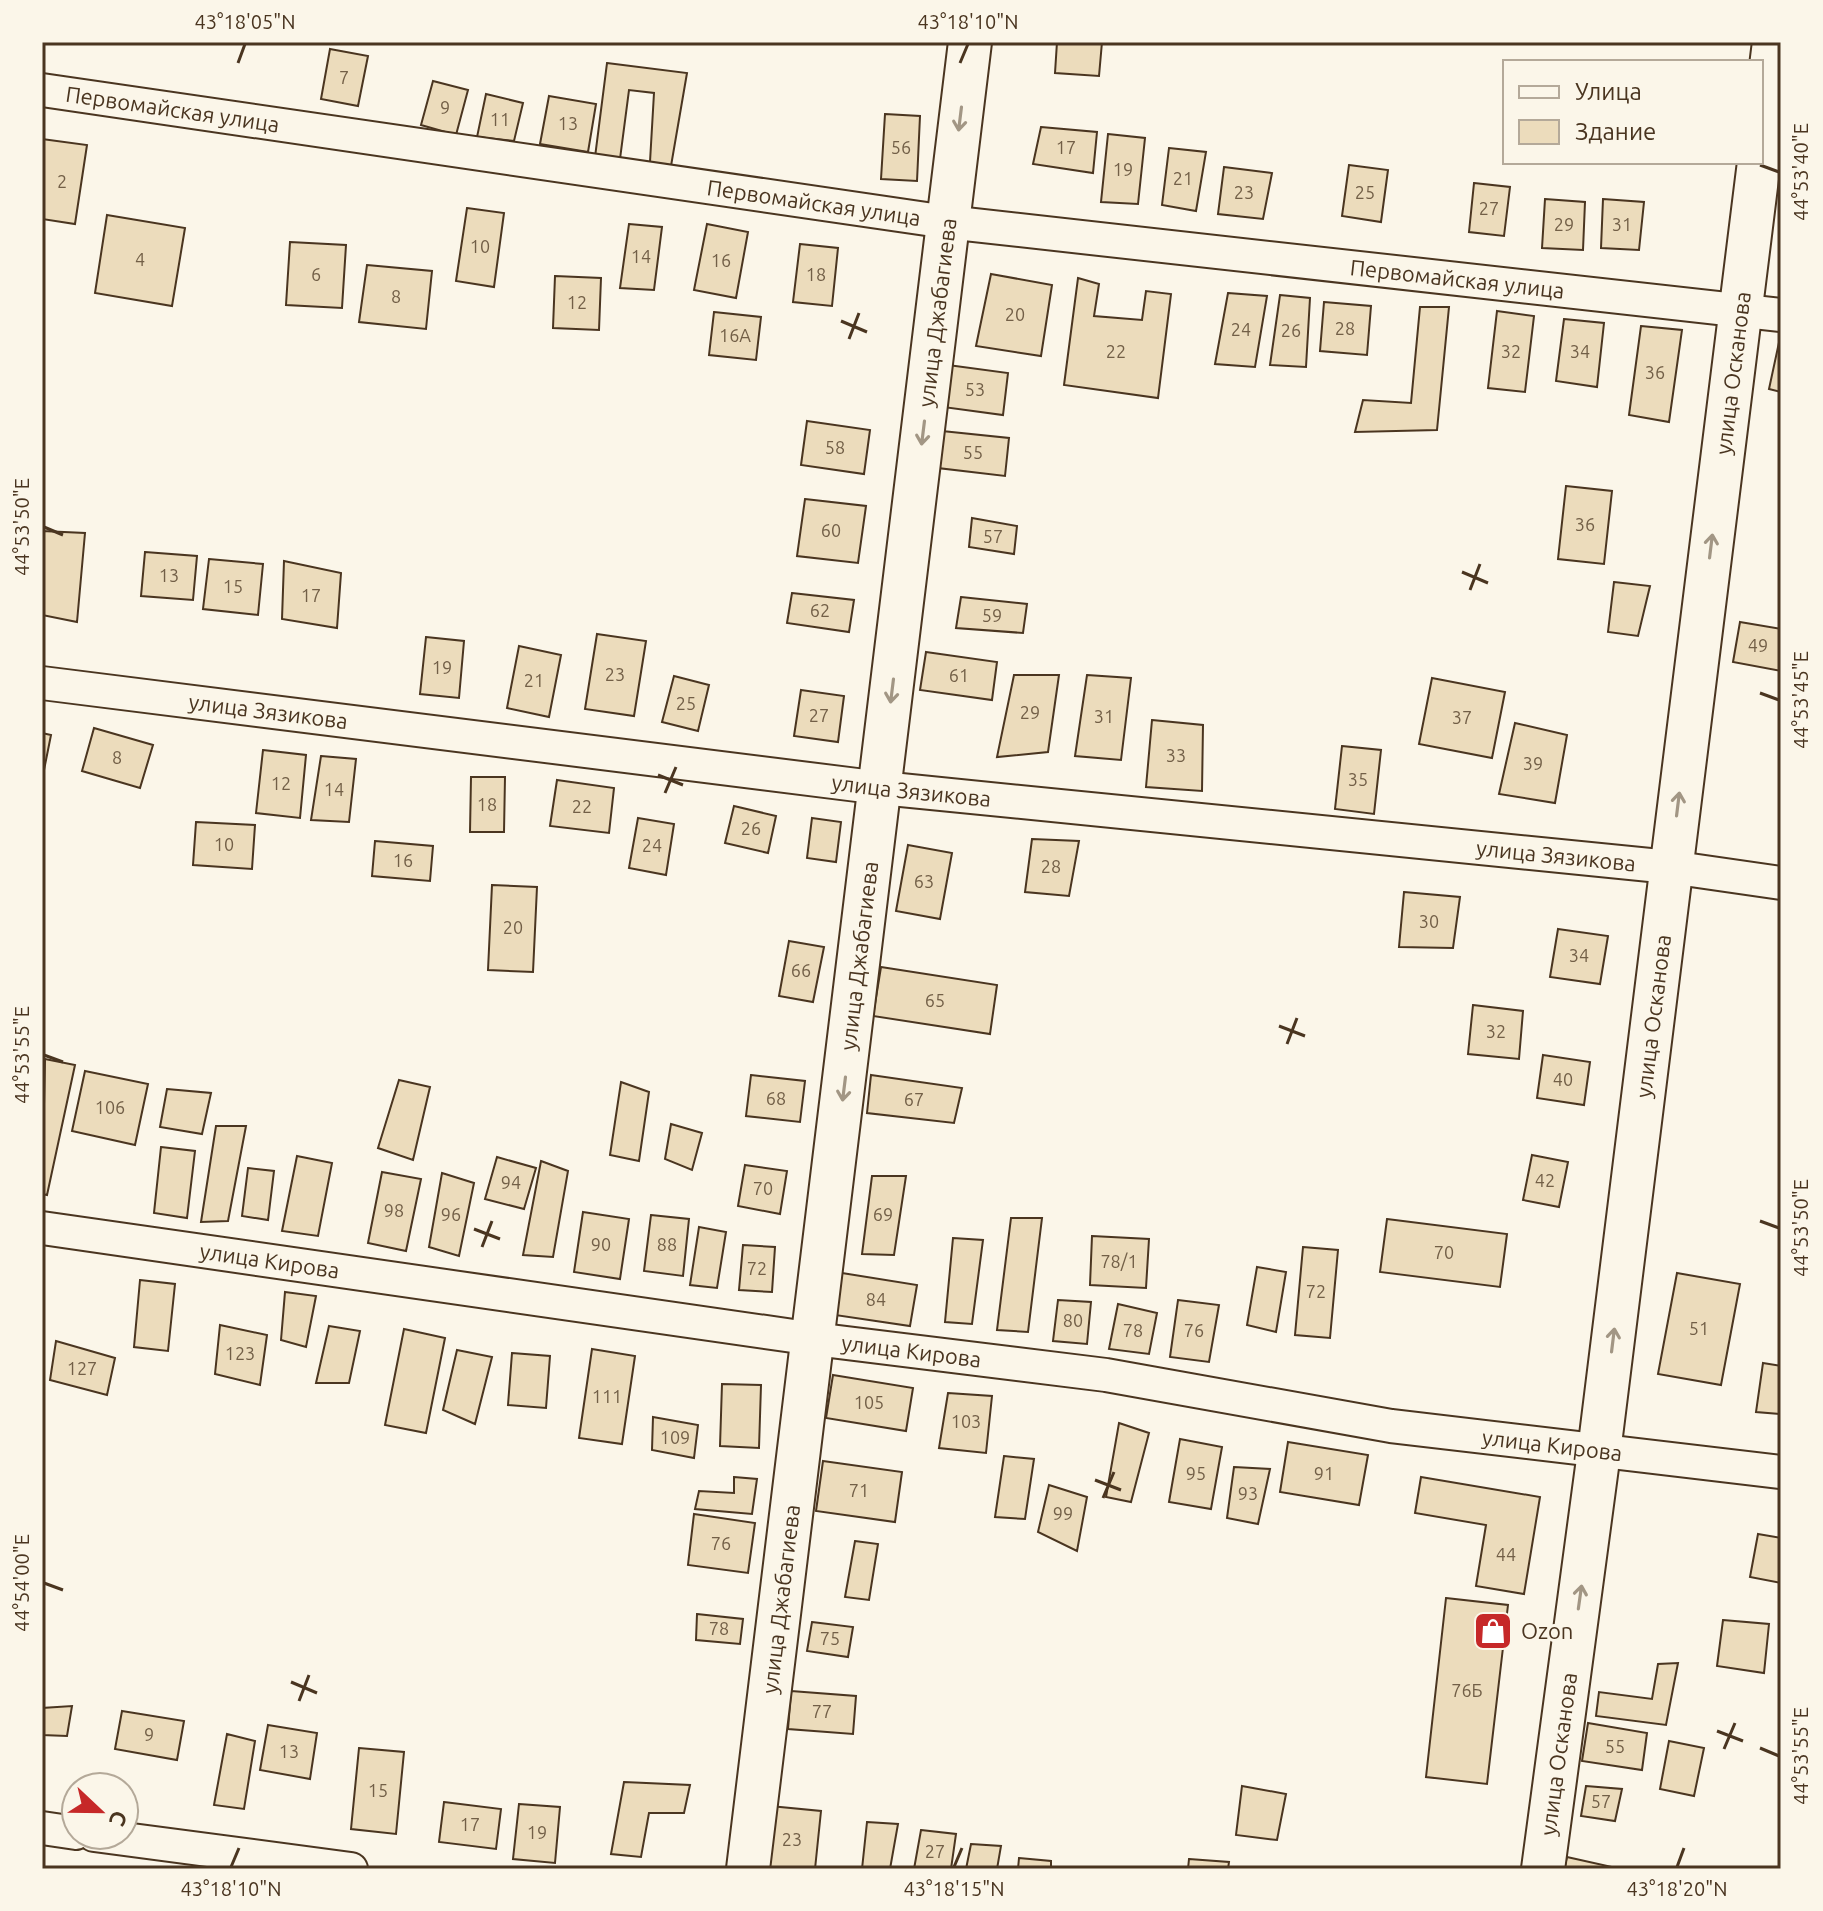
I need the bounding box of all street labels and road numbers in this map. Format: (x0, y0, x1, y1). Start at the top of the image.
street label: Первомайская улица (64, 81, 281, 136)
street label: Первомайская улица (705, 174, 922, 230)
street label: улица Джабагиева (913, 216, 961, 408)
street label: Первомайская улица (1349, 254, 1566, 303)
street label: улица Осканова (1710, 290, 1755, 456)
street label: улица Зязикова (187, 688, 349, 733)
street label: улица Зязикова (830, 769, 992, 811)
street label: улица Зязикова (1475, 835, 1637, 876)
street label: улица Джабагиева (835, 860, 882, 1052)
street label: улица Осканова (1630, 933, 1675, 1099)
street label: улица Кирова (198, 1238, 341, 1283)
street label: улица Кирова (840, 1329, 983, 1372)
street label: улица Кирова (1481, 1424, 1624, 1465)
street label: улица Джабагиева (756, 1503, 804, 1695)
street label: улица Осканова (1535, 1671, 1581, 1837)

